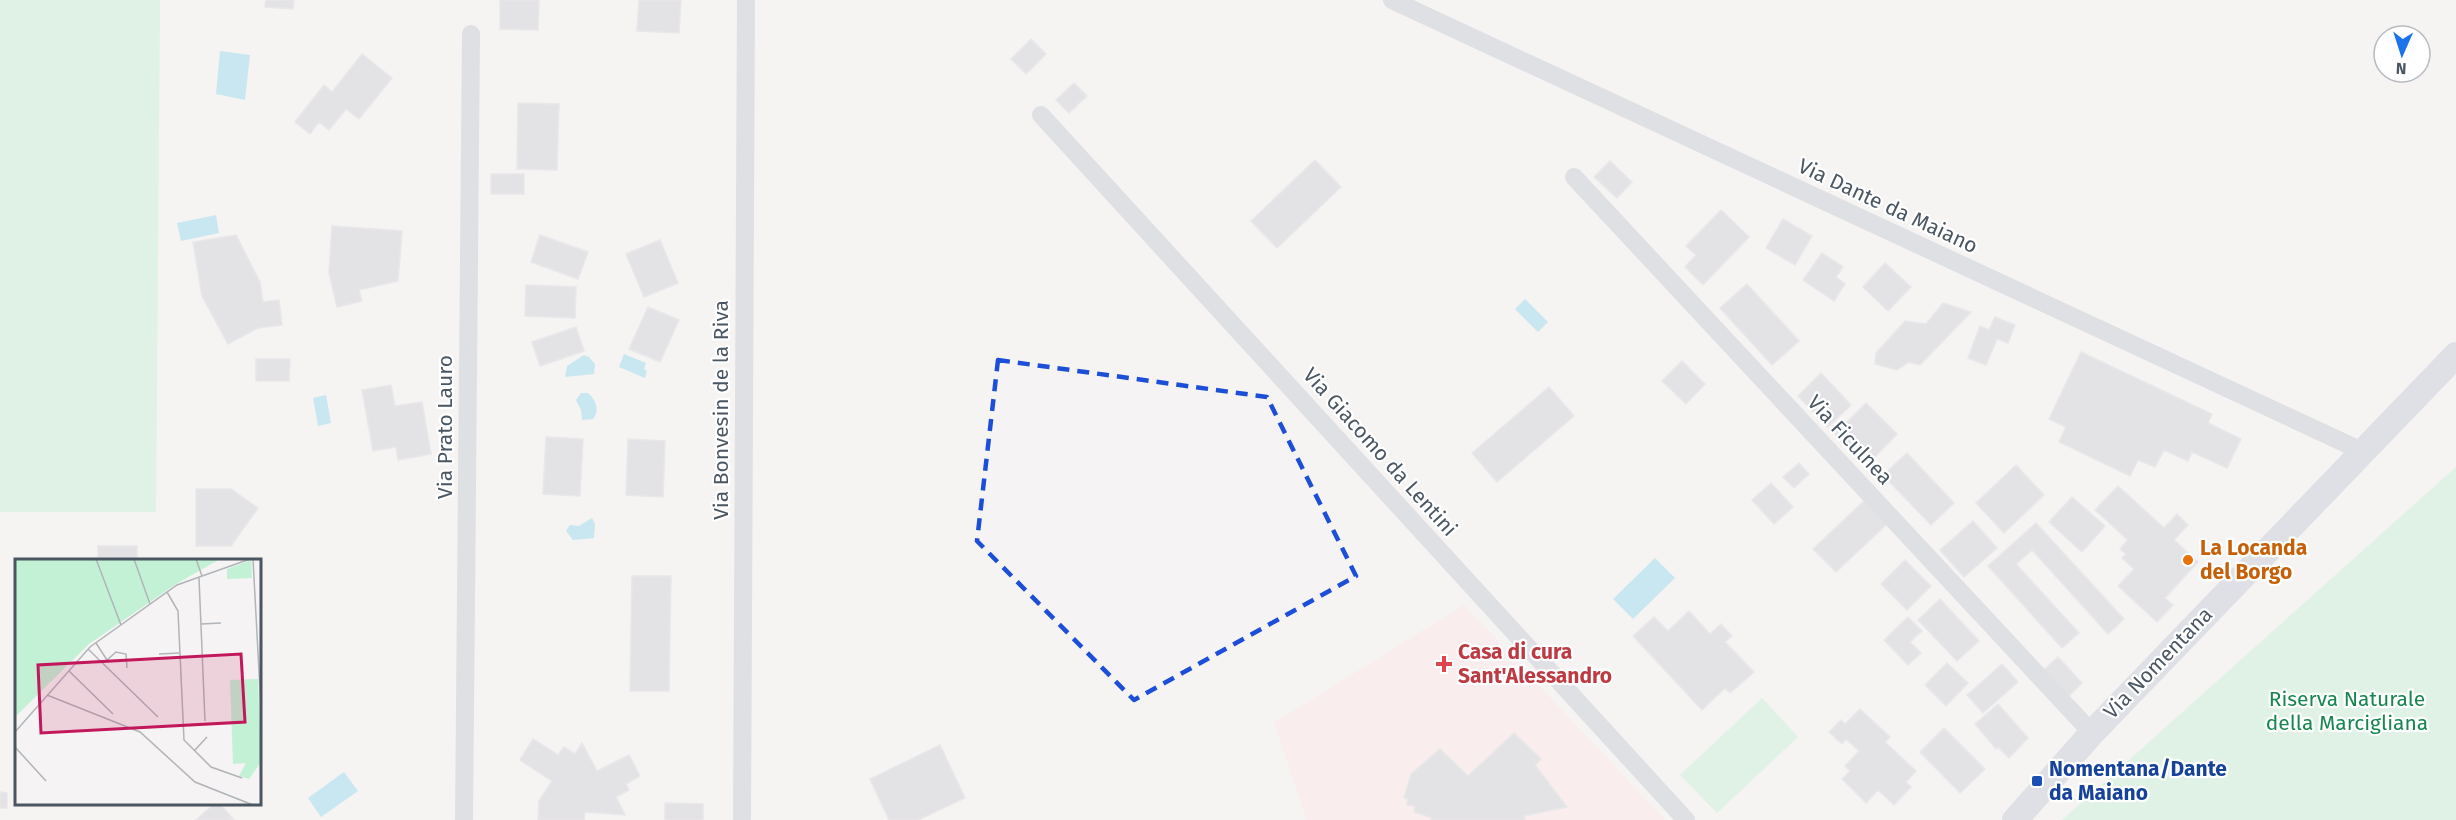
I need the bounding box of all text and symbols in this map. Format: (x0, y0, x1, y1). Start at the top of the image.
north arrow (2372, 24, 2432, 84)
text: N (2395, 59, 2407, 78)
street label: Via Dante da Maiano (1794, 153, 1982, 259)
street label: Via Bonvesin de la Riva (708, 300, 734, 520)
street label: Via Prato Lauro (432, 355, 458, 499)
street label: Via Giacomo da Lentini (1297, 362, 1463, 542)
street label: Via Ficulnea (1802, 390, 1898, 490)
place label: La Locanda del Borgo (2200, 535, 2307, 585)
marker: La Locanda del Borgo (2181, 553, 2195, 567)
inset map (15, 559, 261, 805)
street label: Via Nomentana (2098, 602, 2218, 724)
place label: Casa di cura Sant'Alessandro (1458, 639, 1612, 689)
marker: Casa di cura Sant'Alessandro (1435, 655, 1453, 673)
park label: Riserva Naturale della Marcigliana (2266, 686, 2428, 736)
place label: Nomentana/Dante da Maiano (2049, 756, 2227, 806)
marker: Nomentana/Dante da Maiano (2030, 774, 2044, 788)

